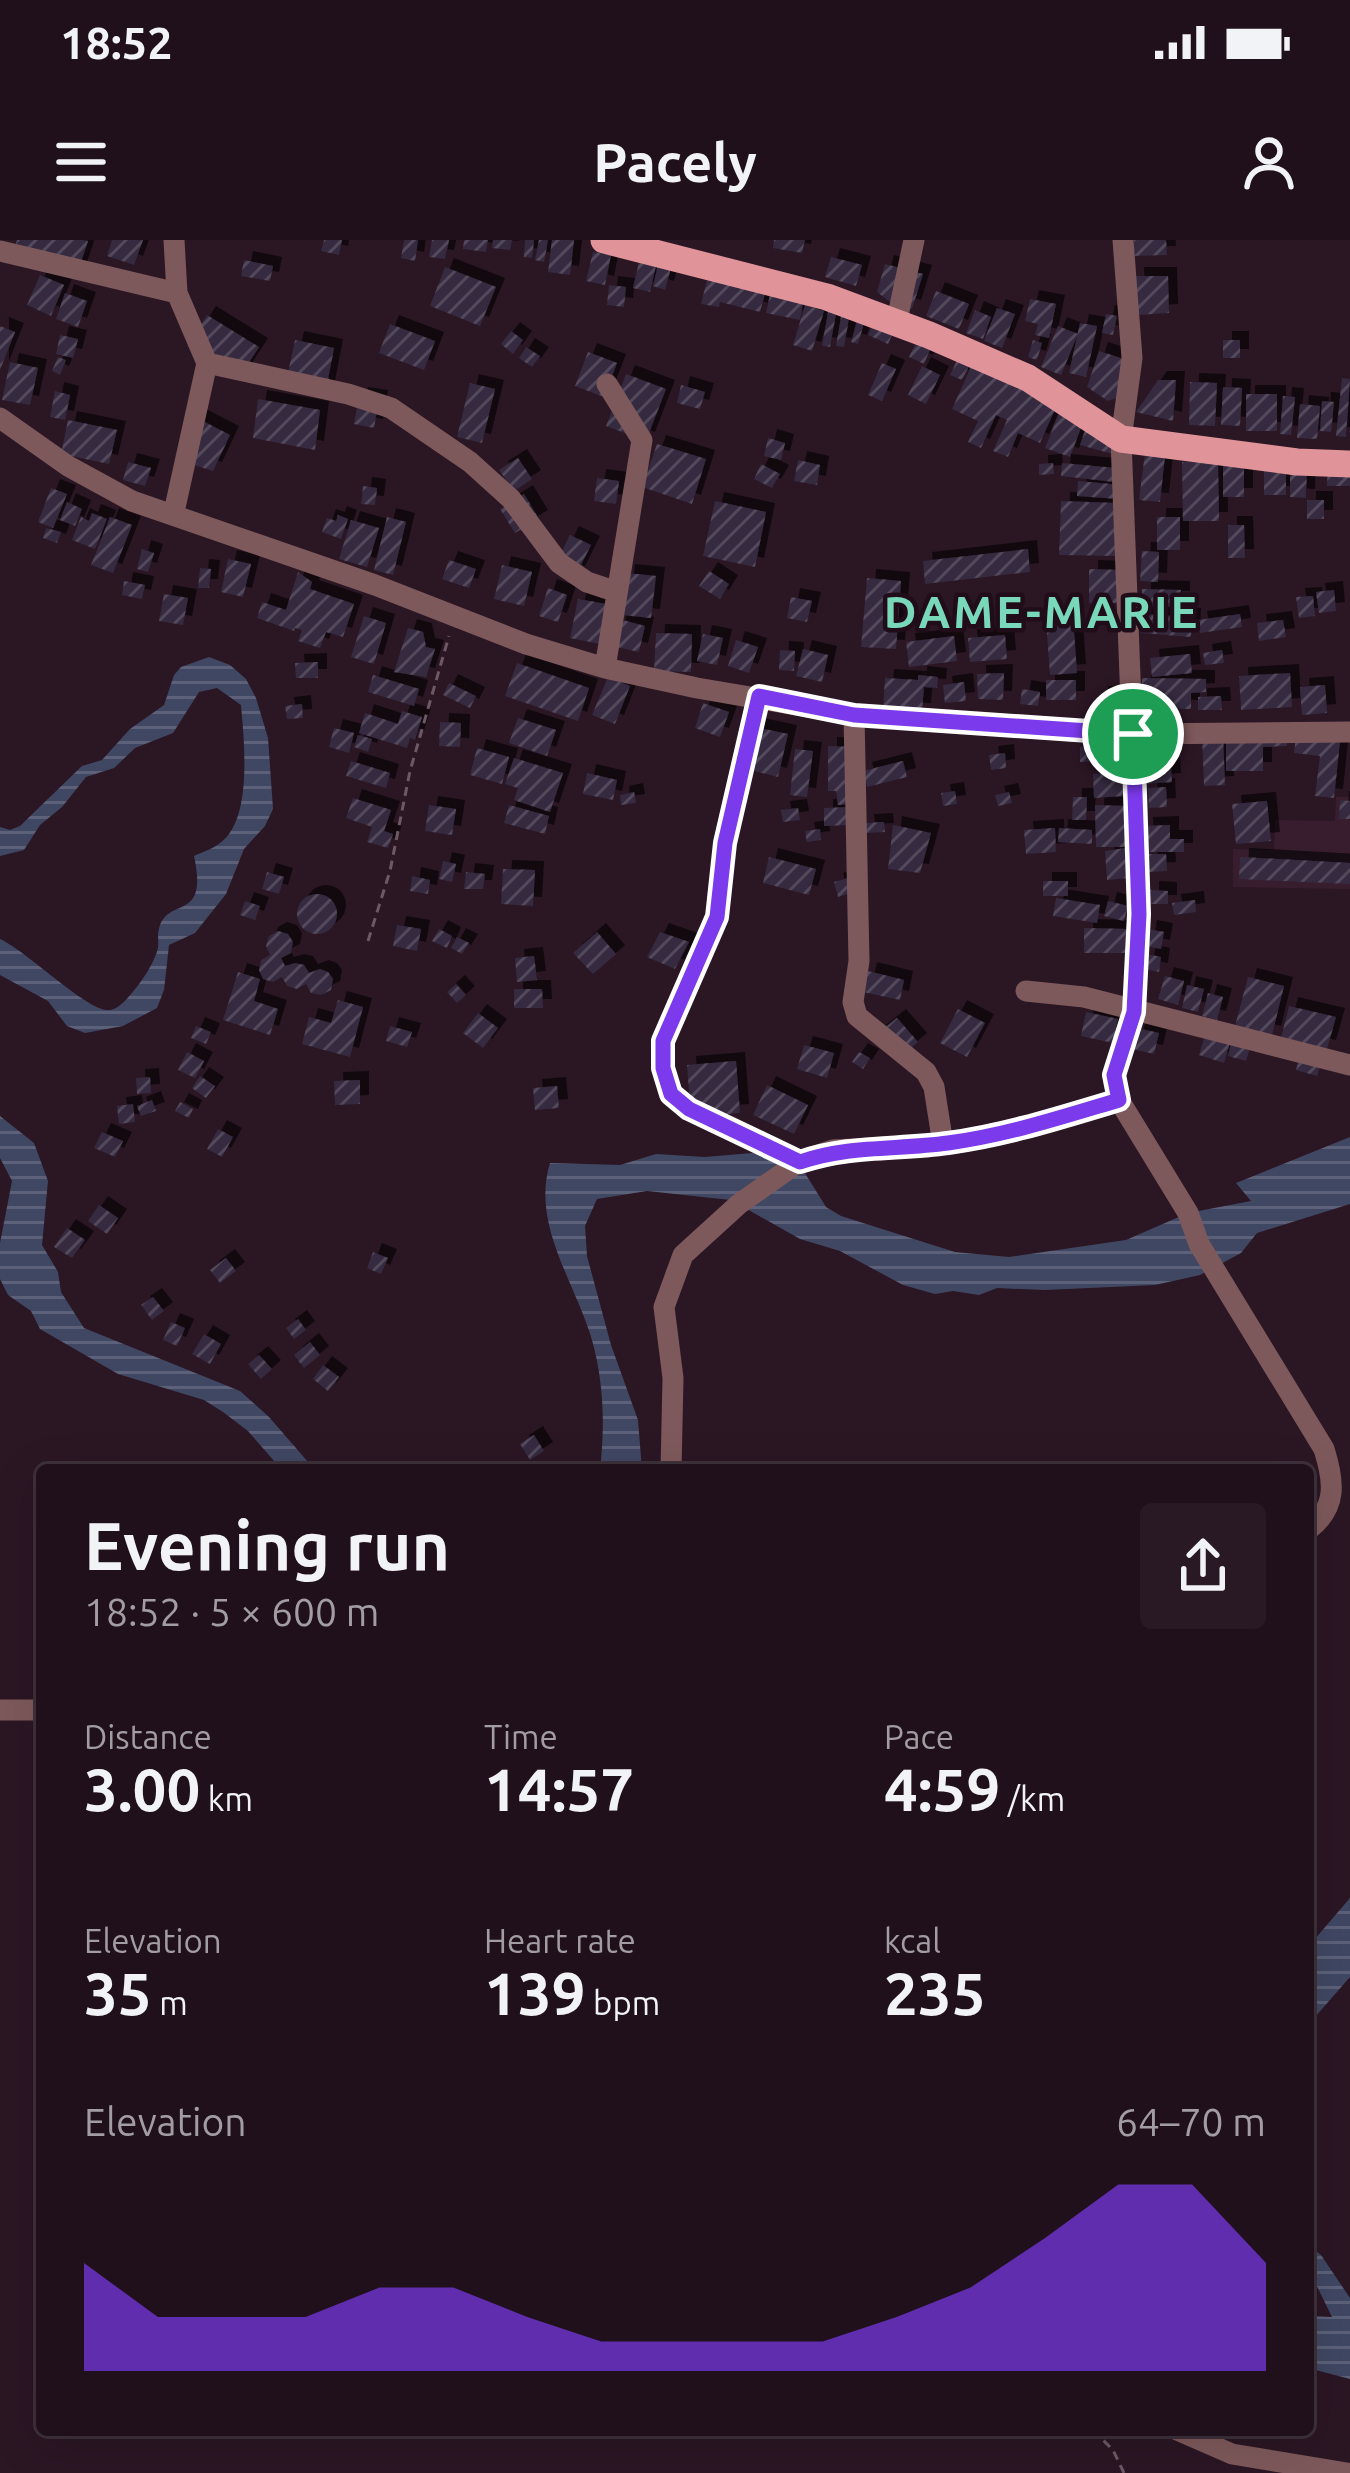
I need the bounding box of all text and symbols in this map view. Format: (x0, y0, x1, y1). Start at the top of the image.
text: 18:52 (60, 17, 173, 68)
icon: menu (48, 129, 114, 195)
icon: person (1236, 129, 1302, 195)
text: Pacely (593, 132, 757, 192)
district label: DAME-MARIE (884, 586, 1200, 637)
pin (1082, 683, 1184, 785)
icon: arrive (1100, 701, 1166, 767)
button: share (1140, 1503, 1266, 1629)
text: Evening run (84, 1508, 450, 1582)
text: 18:52 · 5 × 600 m (84, 1590, 379, 1633)
text: Distance (84, 1718, 212, 1755)
text: Time (484, 1718, 558, 1755)
text: Pace (884, 1718, 954, 1755)
text: 3.00 (84, 1755, 200, 1822)
text: 14:57 (484, 1755, 634, 1822)
text: 4:59 (884, 1755, 1000, 1822)
text: km (200, 1780, 253, 1817)
text: /km (1000, 1780, 1065, 1817)
text: Elevation (84, 1922, 222, 1959)
text: Heart rate (484, 1922, 636, 1959)
text: kcal (884, 1922, 941, 1959)
text: 35 (84, 1959, 152, 2026)
text: 139 (484, 1959, 586, 2026)
text: 235 (884, 1959, 986, 2026)
text: m (152, 1984, 188, 2021)
text: bpm (586, 1984, 660, 2021)
text: Elevation (84, 2100, 247, 2143)
text: 64–70 m (1116, 2100, 1266, 2143)

